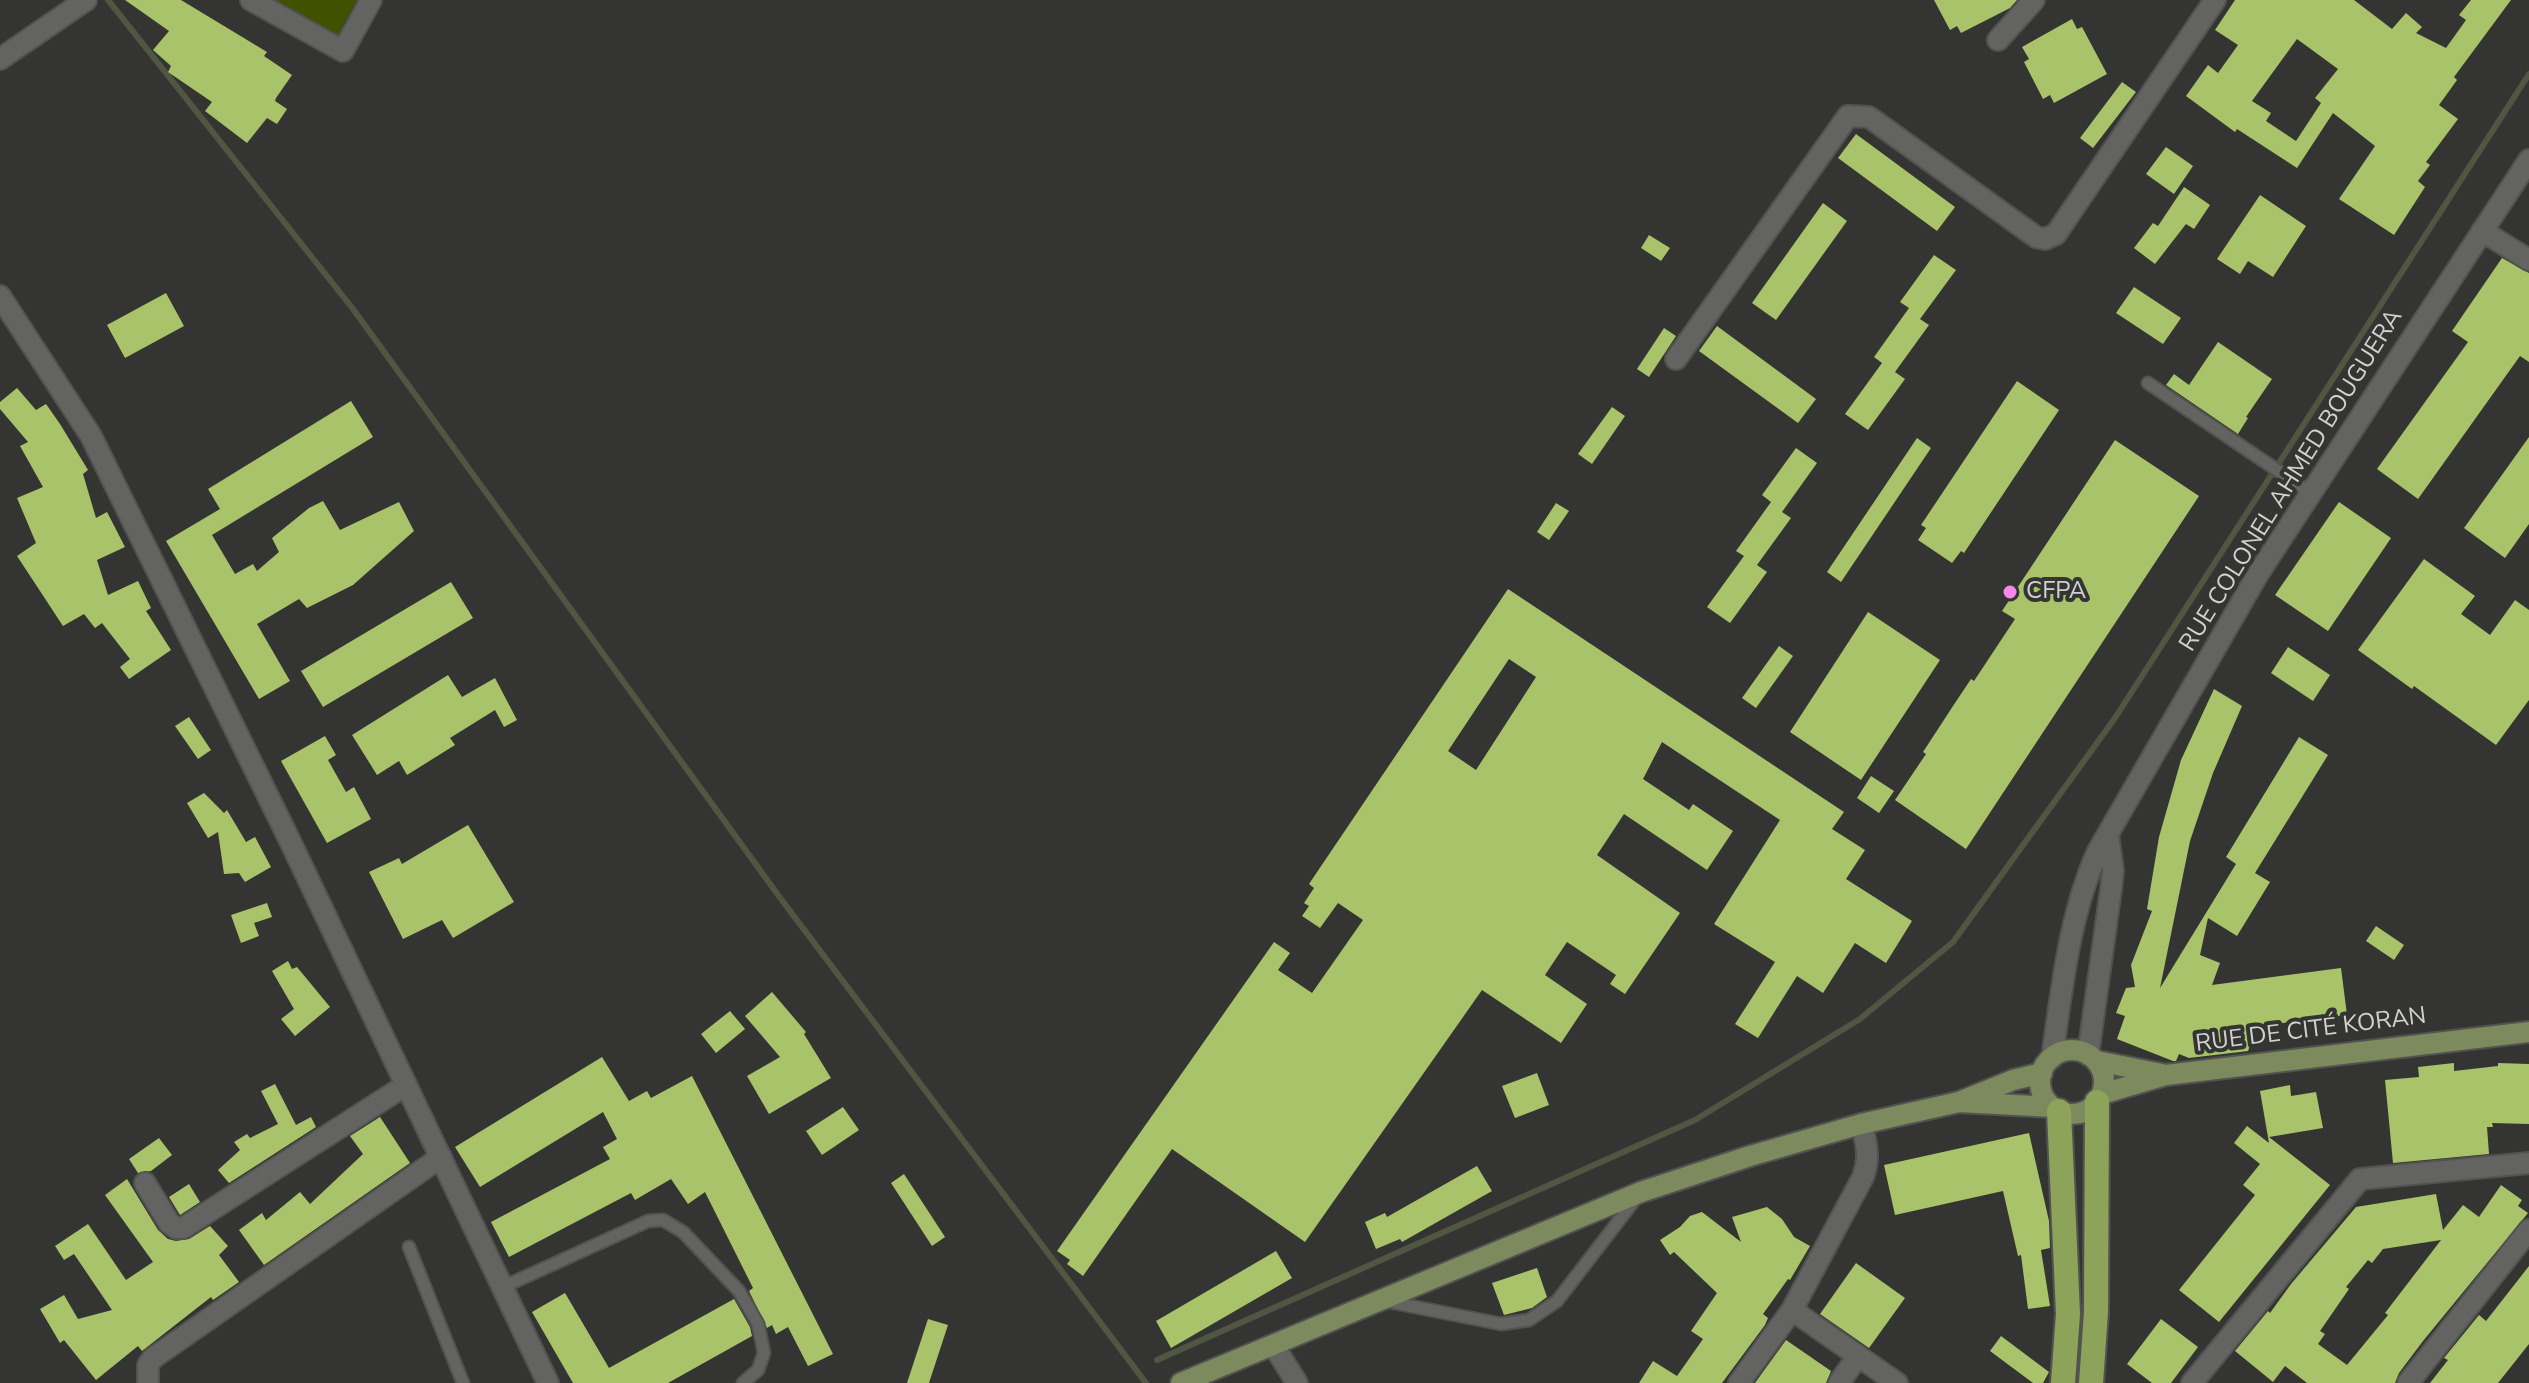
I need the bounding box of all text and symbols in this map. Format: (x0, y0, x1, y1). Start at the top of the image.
street label: RUE COLONEL AHMED BOUGUERA (2174, 305, 2410, 657)
place label: CFPA (2026, 578, 2086, 606)
marker: CFPA (2001, 583, 2019, 601)
street label: RUE DE CITÉ KORAN (2194, 1003, 2428, 1059)

